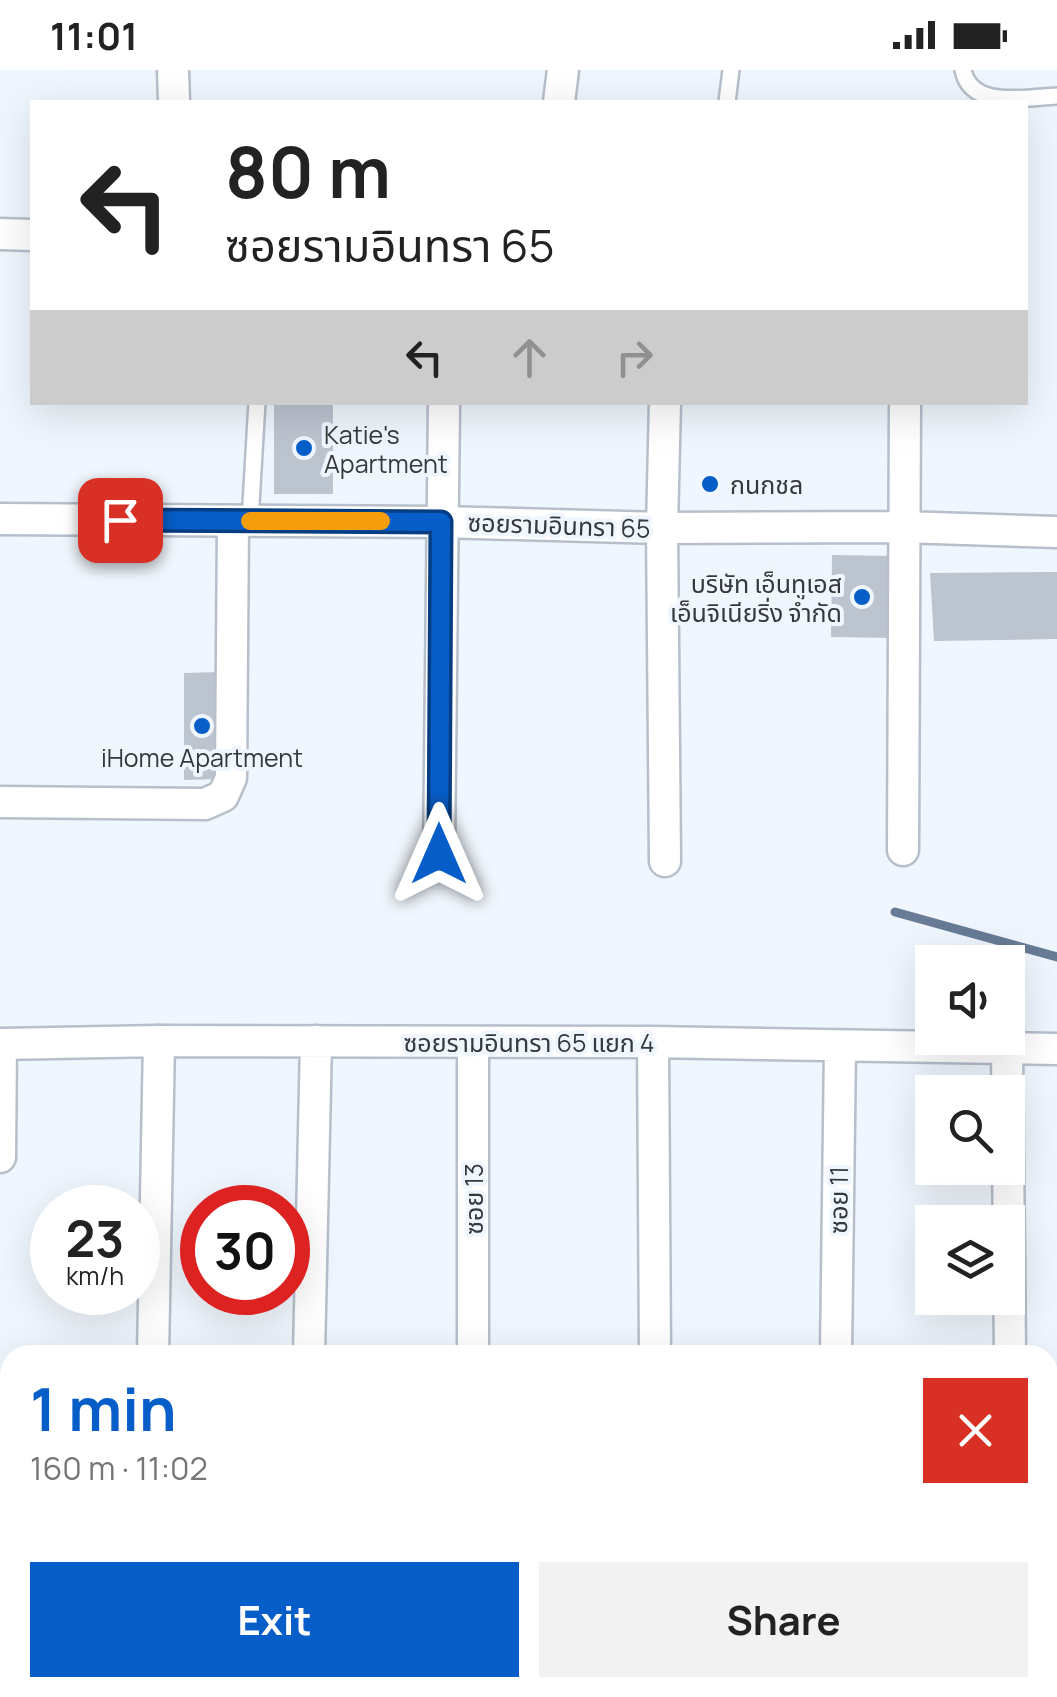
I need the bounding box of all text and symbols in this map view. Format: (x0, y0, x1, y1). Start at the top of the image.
text: 11:01 (50, 9, 138, 61)
text: 80 m (225, 123, 391, 219)
icon: left (60, 140, 190, 270)
text: ซอยรามอินทรา 65 (225, 214, 554, 276)
icon: left (397, 330, 452, 385)
icon: ahead (502, 330, 557, 385)
icon: right (607, 330, 662, 385)
place label: Katie's Apartment (324, 417, 448, 481)
marker: Katie's Apartment (293, 437, 315, 459)
place label: กนกชล (730, 467, 803, 502)
marker: กนกชล (699, 473, 721, 495)
pin (78, 478, 163, 563)
icon: arrive (93, 493, 148, 548)
street label: ซอยรามอินทรา 65 (467, 504, 651, 546)
place label: บริษัท เอ็นทูเอส เอ็นจิเนียริ่ง จำกัด (670, 566, 842, 630)
marker: บริษัท เอ็นทูเอส เอ็นจิเนียริ่ง จำกัด (851, 586, 873, 608)
marker: iHome Apartment (191, 715, 213, 737)
place label: iHome Apartment (101, 740, 303, 775)
position arrow (387, 802, 491, 906)
map controls (915, 945, 1025, 1315)
button: sound (915, 945, 1025, 1055)
street label: ซอยรามอินทรา 65 แยก 4 (403, 1025, 655, 1060)
button: search (915, 1075, 1025, 1185)
street label: ซอย 13 (456, 1163, 491, 1235)
street label: ซอย 11 (820, 1166, 856, 1234)
speed limit sign: 30 (180, 1185, 310, 1315)
text: 23 (66, 1204, 124, 1272)
button: layers (915, 1205, 1025, 1315)
text: km/h (66, 1258, 124, 1293)
text: 1 min (30, 1367, 177, 1449)
button: close (923, 1378, 1028, 1483)
text: 160 m · 11:02 (30, 1446, 208, 1490)
button: Exit (30, 1562, 519, 1677)
button: Share (539, 1562, 1028, 1677)

